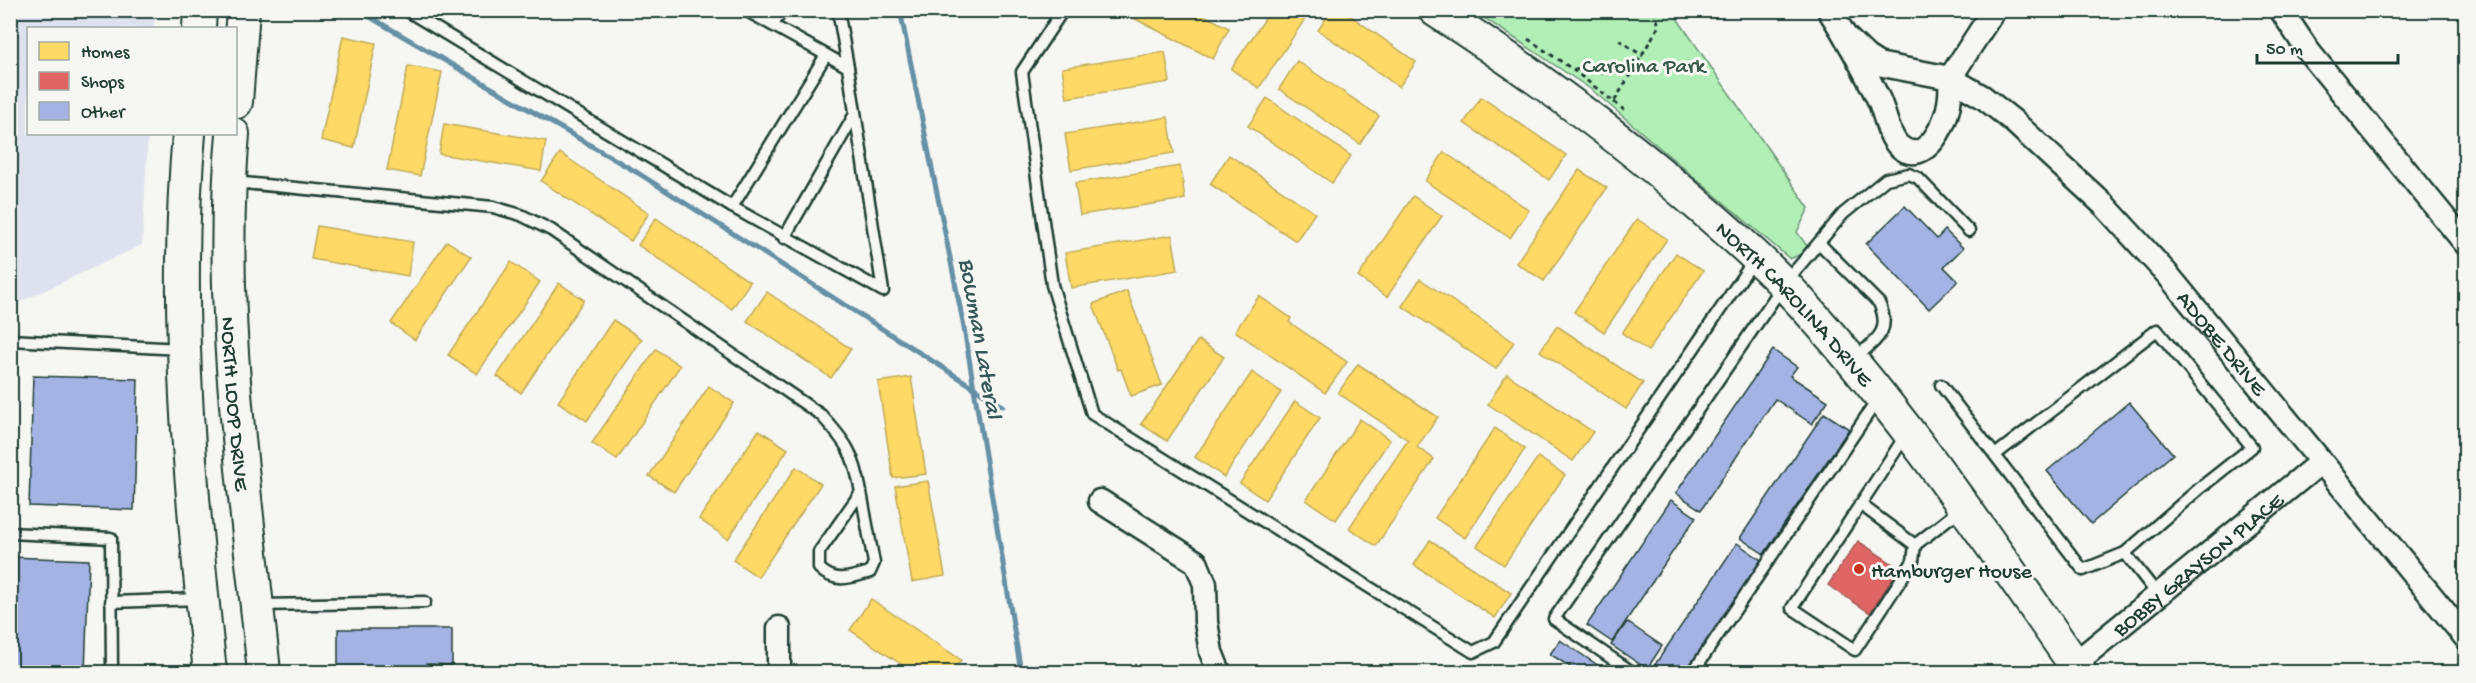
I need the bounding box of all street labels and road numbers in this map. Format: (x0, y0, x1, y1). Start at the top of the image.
street label: NORTH CAROLINA DRIVE (1709, 217, 1878, 394)
street label: ADOBE DRIVE (2169, 287, 2271, 403)
street label: NORTH LOOP DRIVE (213, 316, 253, 494)
street label: BOBBY GRAYSON PLACE (2108, 488, 2291, 645)

